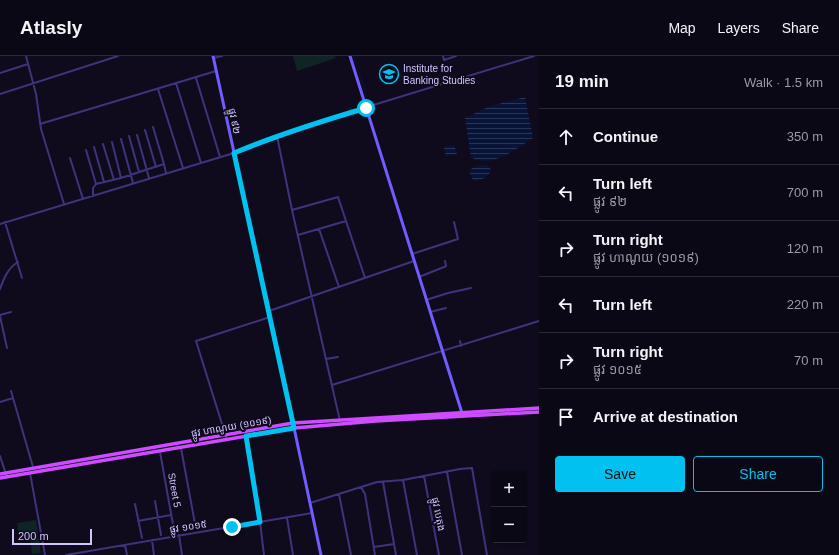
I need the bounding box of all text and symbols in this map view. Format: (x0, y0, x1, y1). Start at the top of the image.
text: Atlasly (20, 17, 82, 38)
text: Map (668, 20, 696, 36)
text: Layers (718, 20, 760, 36)
text: Share (782, 20, 819, 36)
school or university icon: Institute for Banking Studies (378, 63, 400, 85)
place label: Institute for Banking Studies (403, 63, 475, 86)
text: 19 min (555, 72, 609, 91)
text: Walk · 1.5 km (744, 75, 823, 90)
route start (357, 99, 375, 117)
street label: ផ្លូវ ៩២ (223, 107, 243, 136)
icon: ahead (555, 126, 577, 148)
text: Continue (593, 128, 658, 145)
text: 350 m (787, 129, 823, 144)
text: Turn left (593, 175, 652, 192)
icon: left (555, 182, 577, 204)
text: 700 m (787, 185, 823, 200)
text: ផ្លូវ ៩២ (593, 194, 627, 209)
text: Turn right (593, 231, 663, 248)
icon: right (555, 238, 577, 260)
text: 120 m (787, 241, 823, 256)
text: ផ្លូវ ហាណូយ (១០១៩) (593, 250, 699, 265)
icon: left (555, 294, 577, 316)
text: Turn left (593, 296, 652, 313)
text: 220 m (787, 297, 823, 312)
text: Turn right (593, 343, 663, 360)
icon: right (555, 350, 577, 372)
text: 70 m (794, 353, 823, 368)
text: ផ្លូវ ១០១៥ (593, 362, 642, 377)
icon: arrive (555, 406, 577, 428)
text: Arrive at destination (593, 408, 738, 425)
street label: ផ្លូវ ហាណូយ (១០១៩) (190, 414, 273, 443)
button: Save (555, 456, 685, 492)
button: Share (693, 456, 823, 492)
map controls (491, 471, 527, 543)
button: + (491, 471, 527, 507)
street label: Street 5 (166, 472, 183, 509)
street label: ផ្លូវ បេតុង (426, 496, 447, 533)
button: − (491, 507, 527, 543)
street label: ផ្លូវ ១០១៥ (169, 518, 208, 539)
route end (223, 518, 241, 536)
scale bar (12, 527, 92, 546)
text: 200 m (18, 530, 49, 542)

